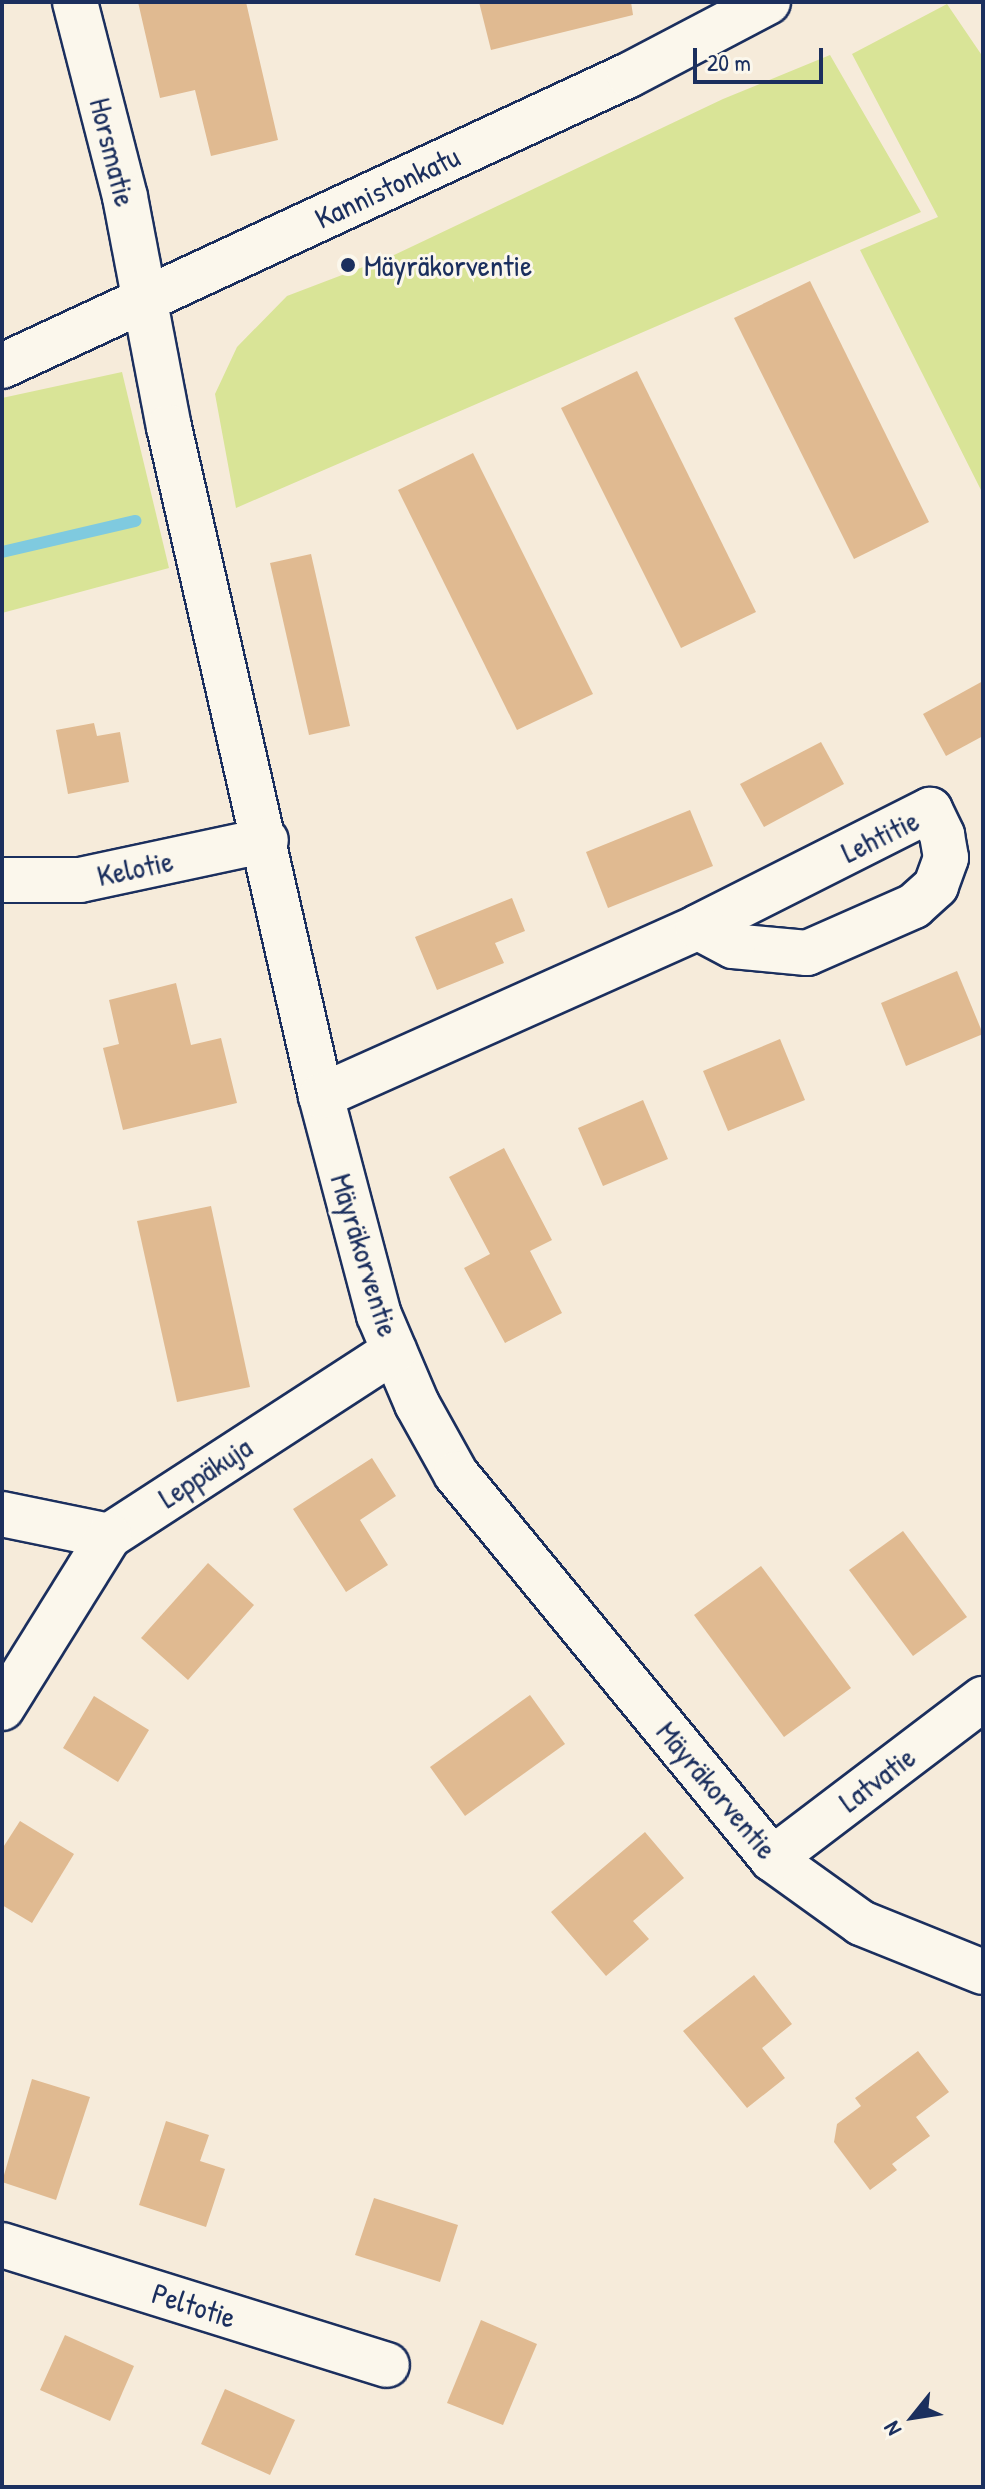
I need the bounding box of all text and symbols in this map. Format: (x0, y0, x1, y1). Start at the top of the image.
scale bar (697, 32, 827, 82)
text: 20 m (707, 46, 751, 78)
street label: Horsmatie (82, 94, 144, 210)
street label: Kannistonkatu (309, 138, 465, 236)
place label: Mäyräkorventie (364, 247, 532, 283)
marker: Mäyräkorventie (339, 256, 357, 274)
street label: Lehtitie (835, 802, 925, 870)
street label: Kelotie (94, 842, 176, 894)
street label: Mäyräkorventie (323, 1169, 407, 1341)
street label: Leppäkuja (152, 1429, 258, 1515)
street label: Mäyräkorventie (649, 1714, 785, 1866)
street label: Latvatie (832, 1739, 922, 1819)
street label: Peltotie (148, 2275, 240, 2335)
north arrow (873, 2377, 953, 2457)
text: N (876, 2416, 908, 2442)

